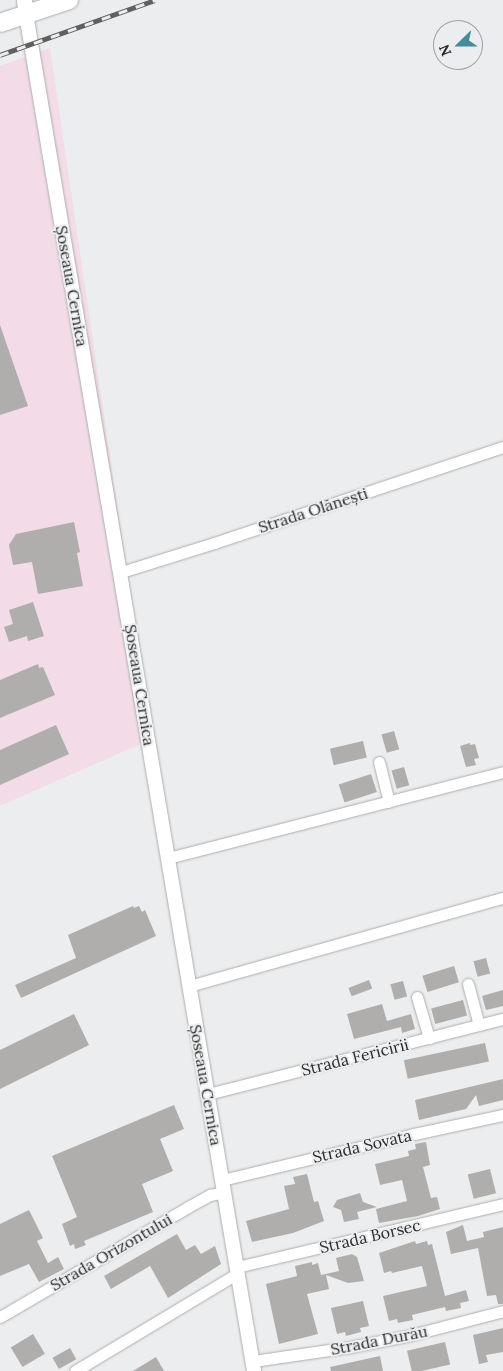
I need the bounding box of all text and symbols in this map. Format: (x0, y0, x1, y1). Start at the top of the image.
north arrow (433, 20, 483, 70)
text: N (435, 42, 455, 59)
street label: Șoseaua Cernica (52, 224, 92, 348)
street label: Strada Olănești (256, 483, 370, 537)
street label: Șoseaua Cernica (121, 623, 159, 747)
street label: Șoseaua Cernica (186, 1023, 226, 1147)
street label: Strada Fericirii (299, 1034, 411, 1080)
street label: Strada Sovata (311, 1125, 413, 1167)
street label: Strada Orizontului (47, 1209, 175, 1295)
street label: Strada Borsec (318, 1215, 422, 1257)
street label: Strada Durău (329, 1321, 429, 1359)

